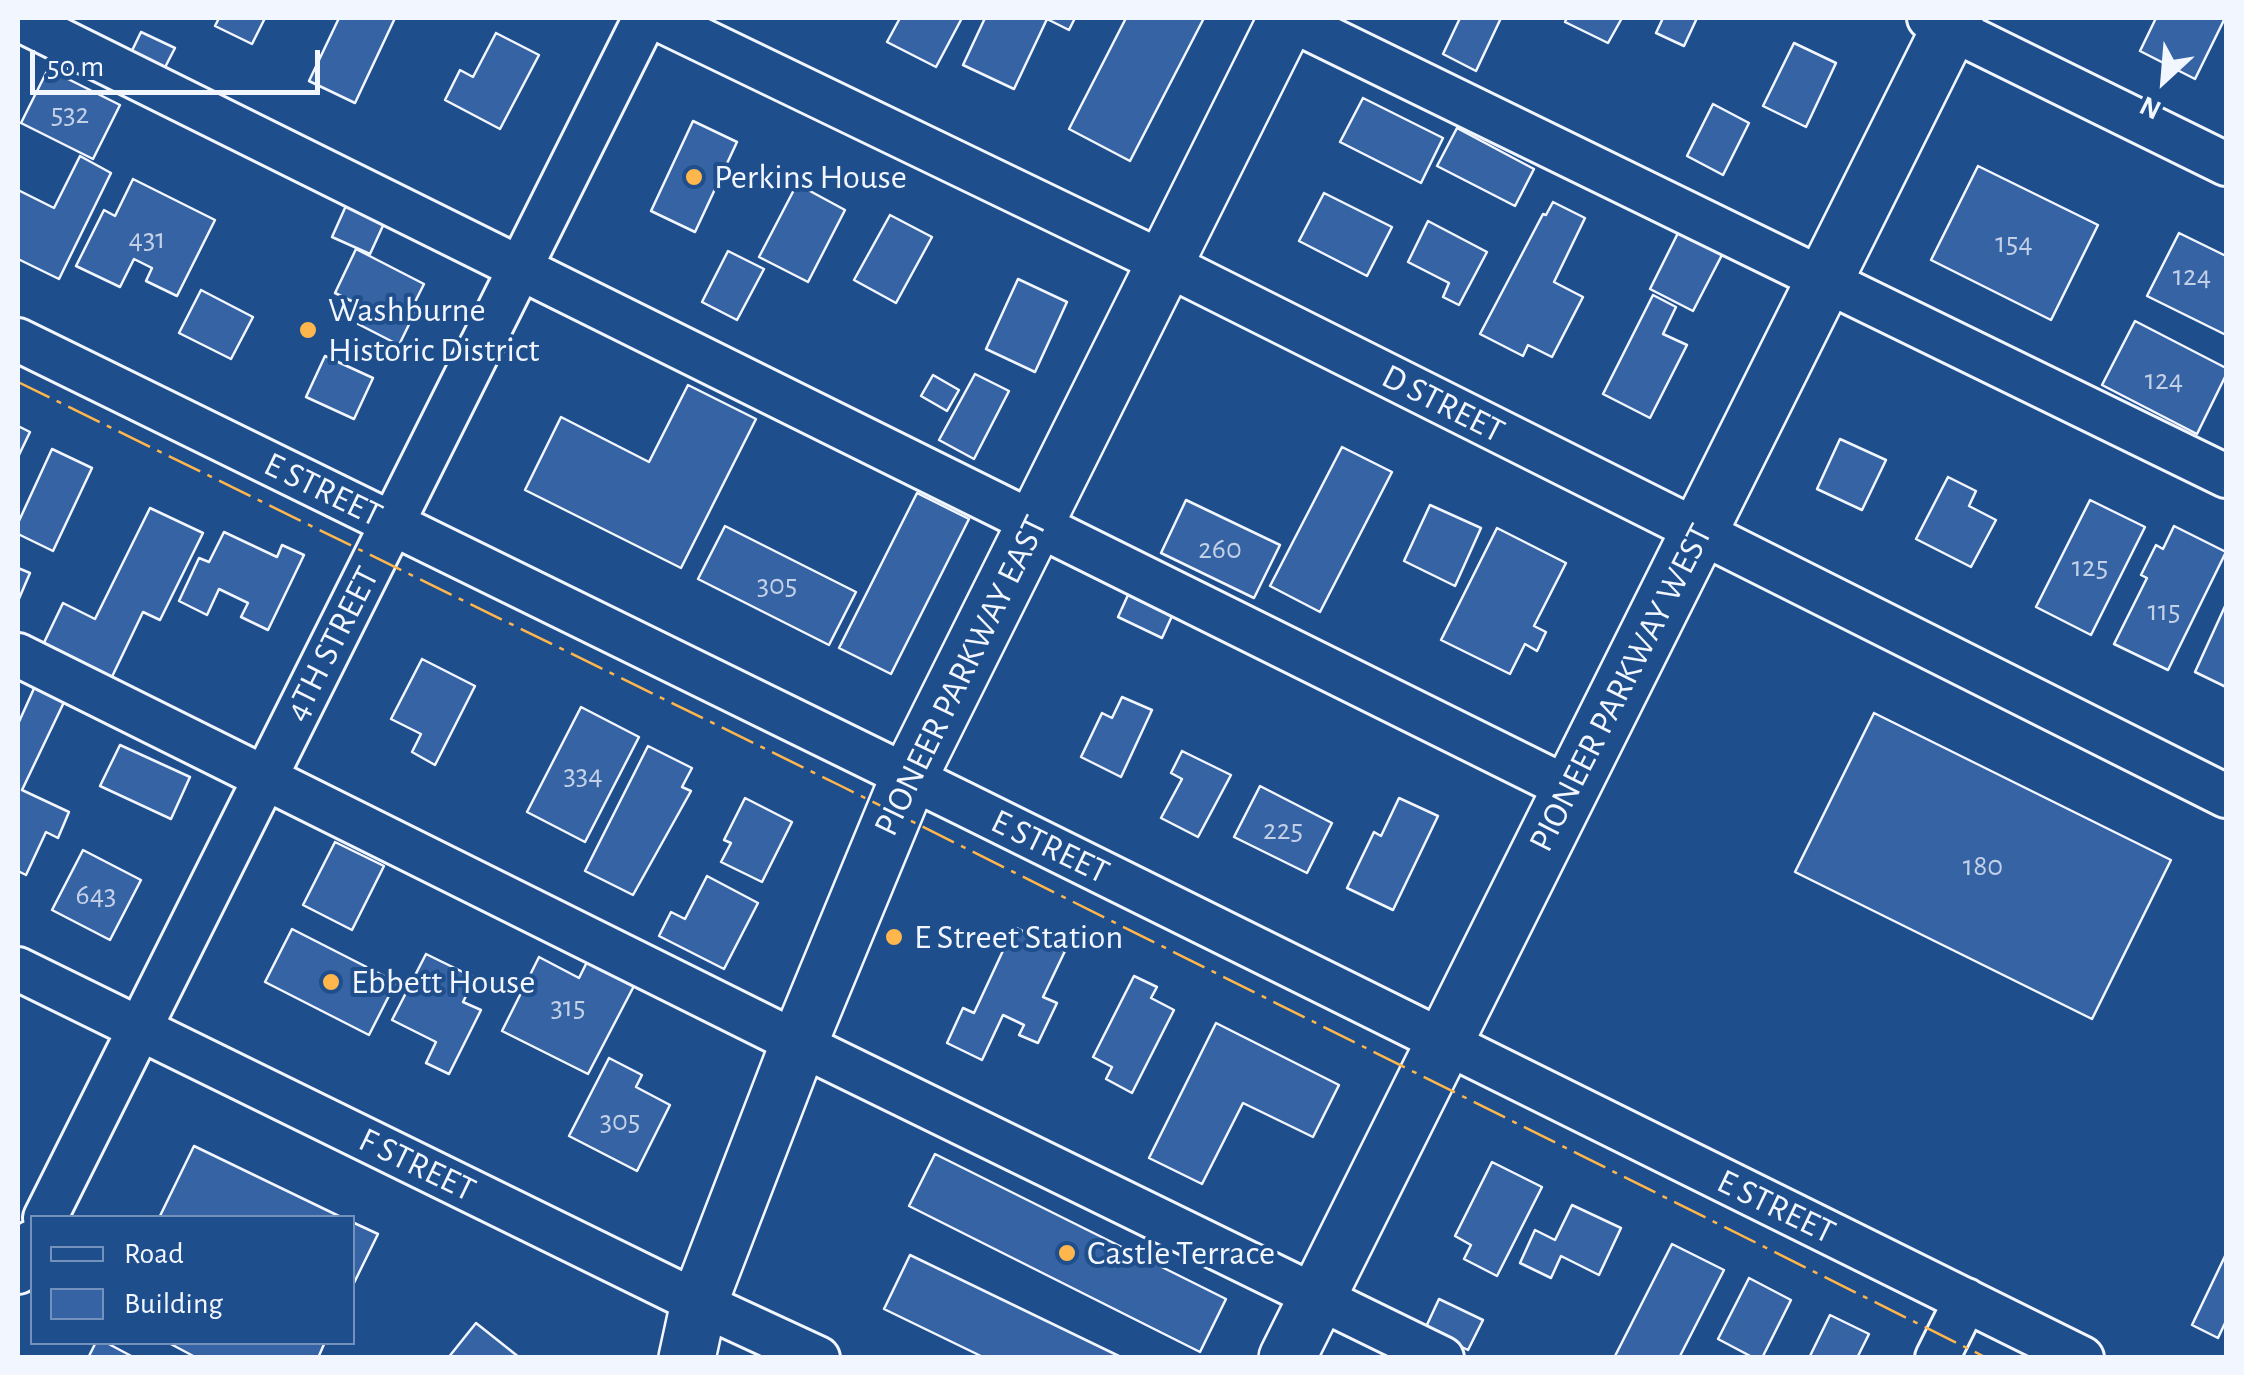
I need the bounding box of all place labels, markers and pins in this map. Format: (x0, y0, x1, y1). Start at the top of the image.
place label: Perkins House (714, 156, 907, 198)
marker: Perkins House (683, 166, 705, 188)
place label: Washburne Historic District (328, 289, 540, 371)
marker: Washburne Historic District (297, 319, 319, 341)
place label: E Street Station (914, 916, 1123, 958)
marker: E Street Station (883, 926, 905, 948)
place label: Ebbett House (351, 961, 535, 1003)
marker: Ebbett House (320, 971, 342, 993)
place label: Castle Terrace (1087, 1232, 1275, 1274)
marker: Castle Terrace (1056, 1242, 1078, 1264)

